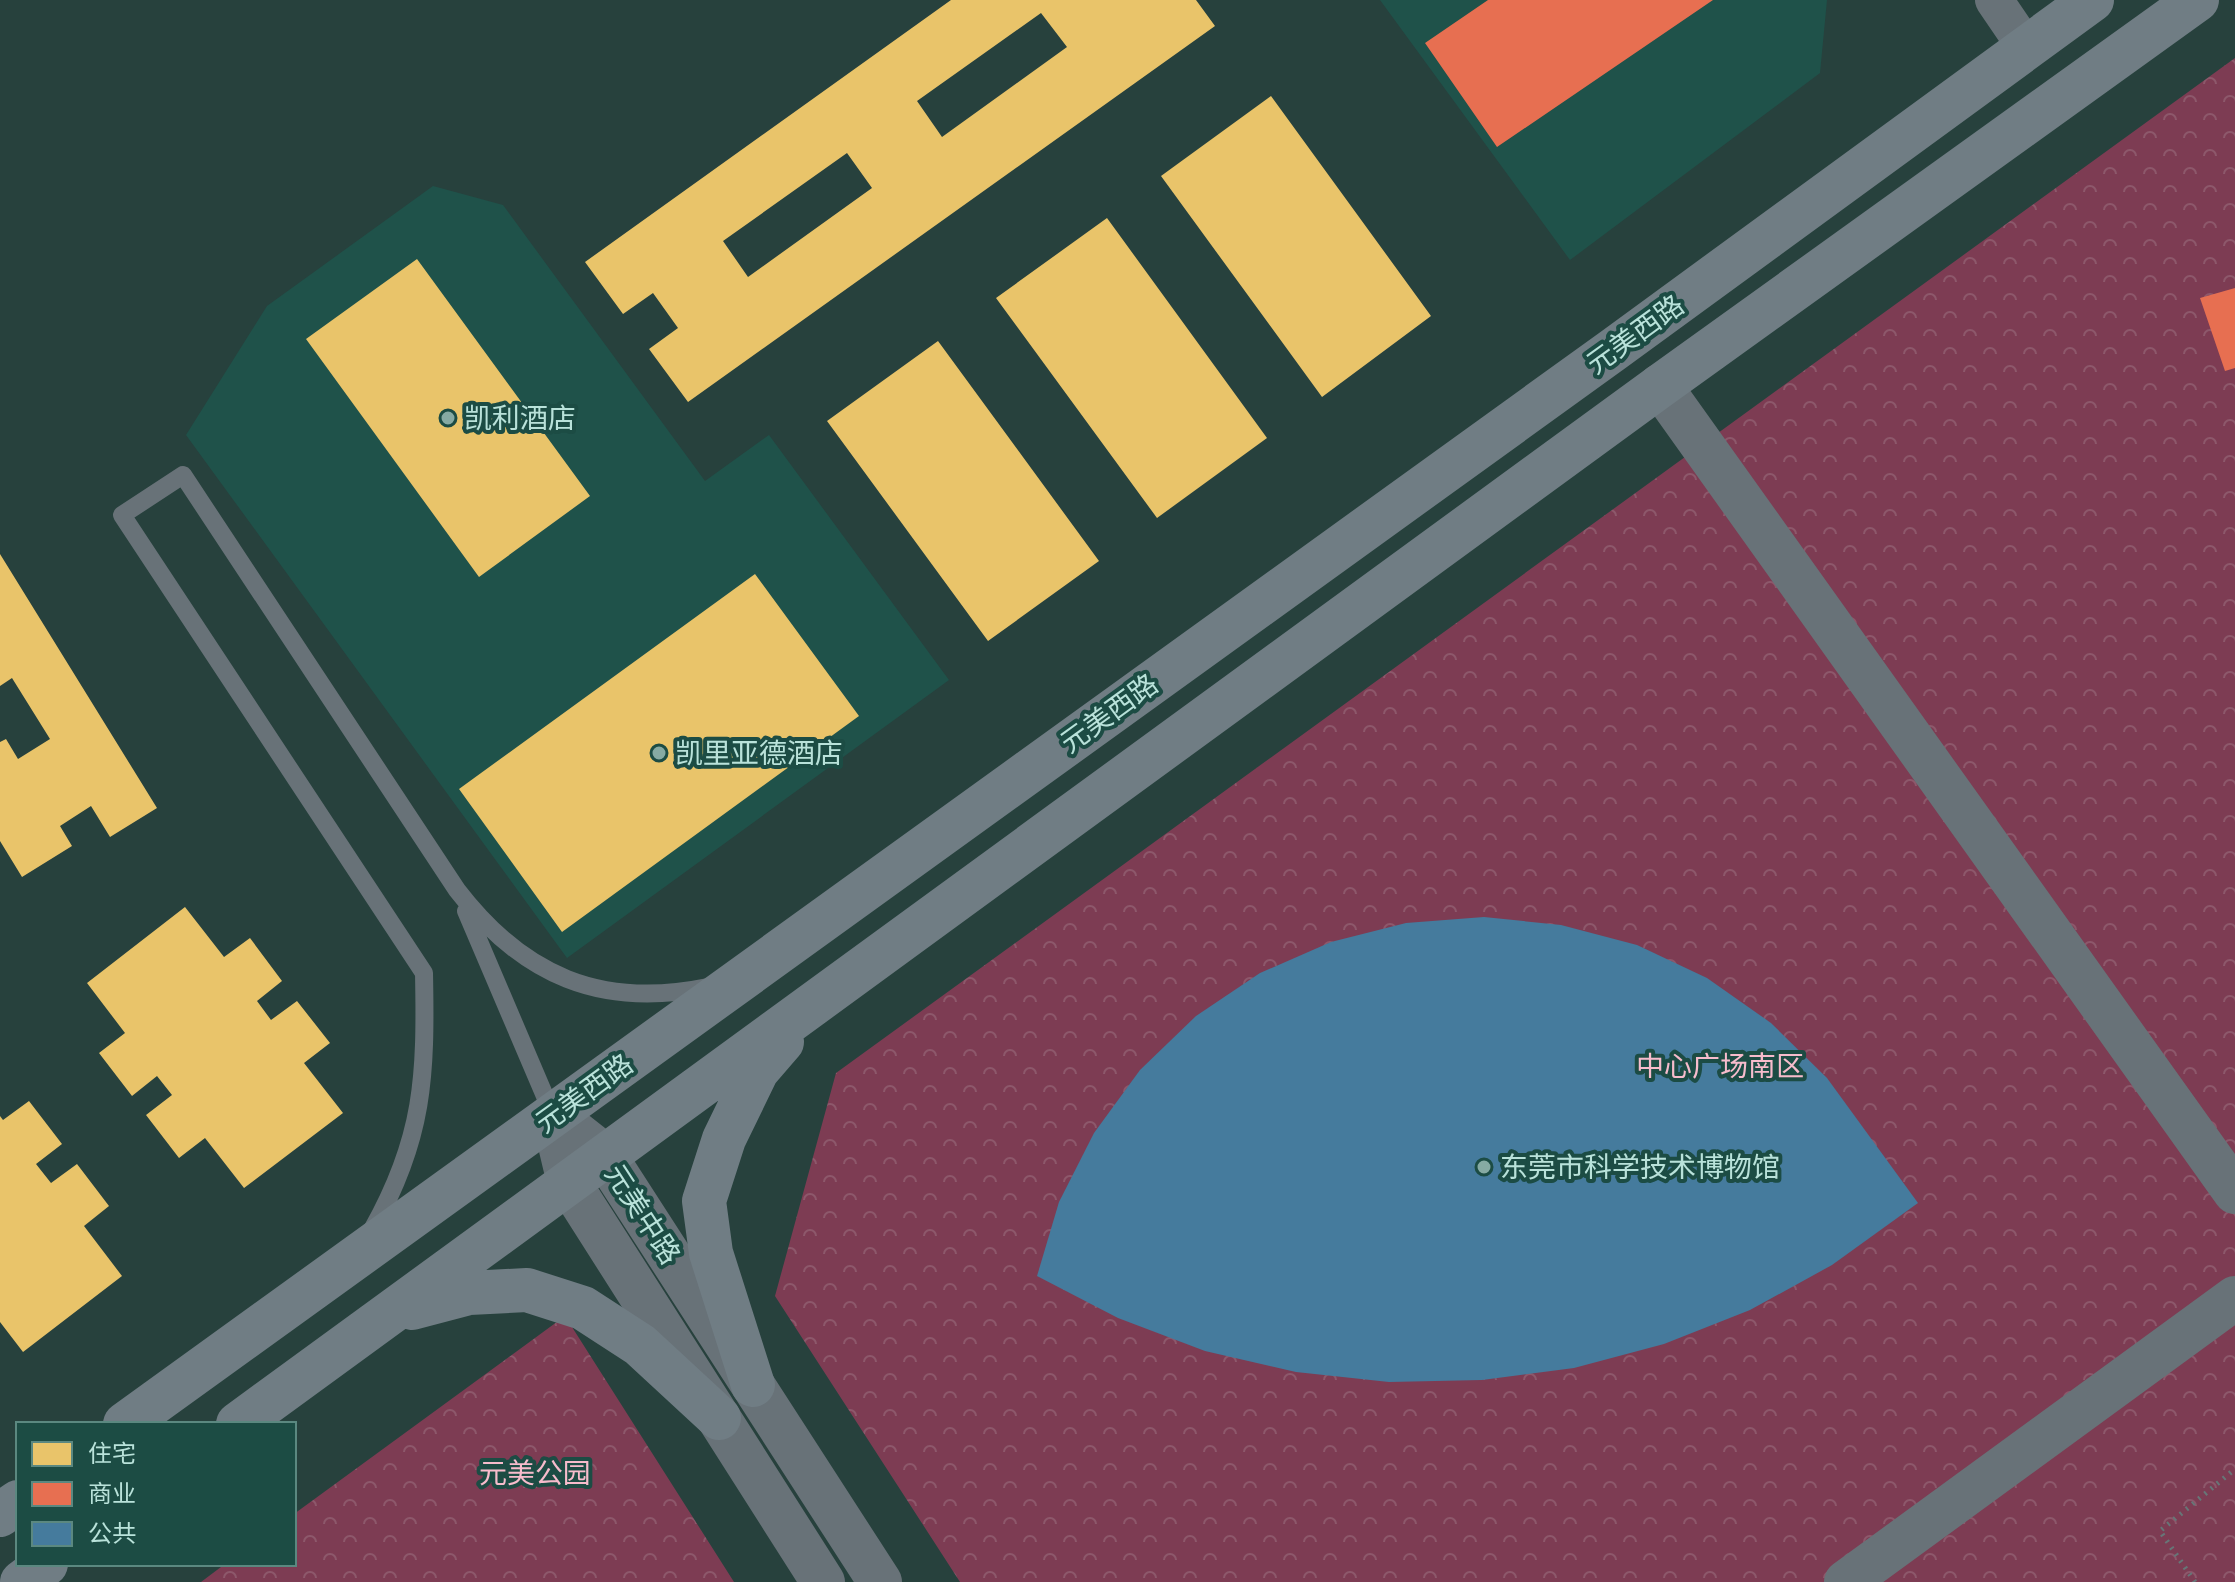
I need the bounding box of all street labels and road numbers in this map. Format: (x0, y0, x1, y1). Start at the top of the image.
street label: 元美西路 (1579, 287, 1691, 382)
street label: 元美西路 (1053, 666, 1165, 761)
street label: 元美西路 (528, 1046, 640, 1141)
street label: 元美中路 (597, 1157, 689, 1271)

